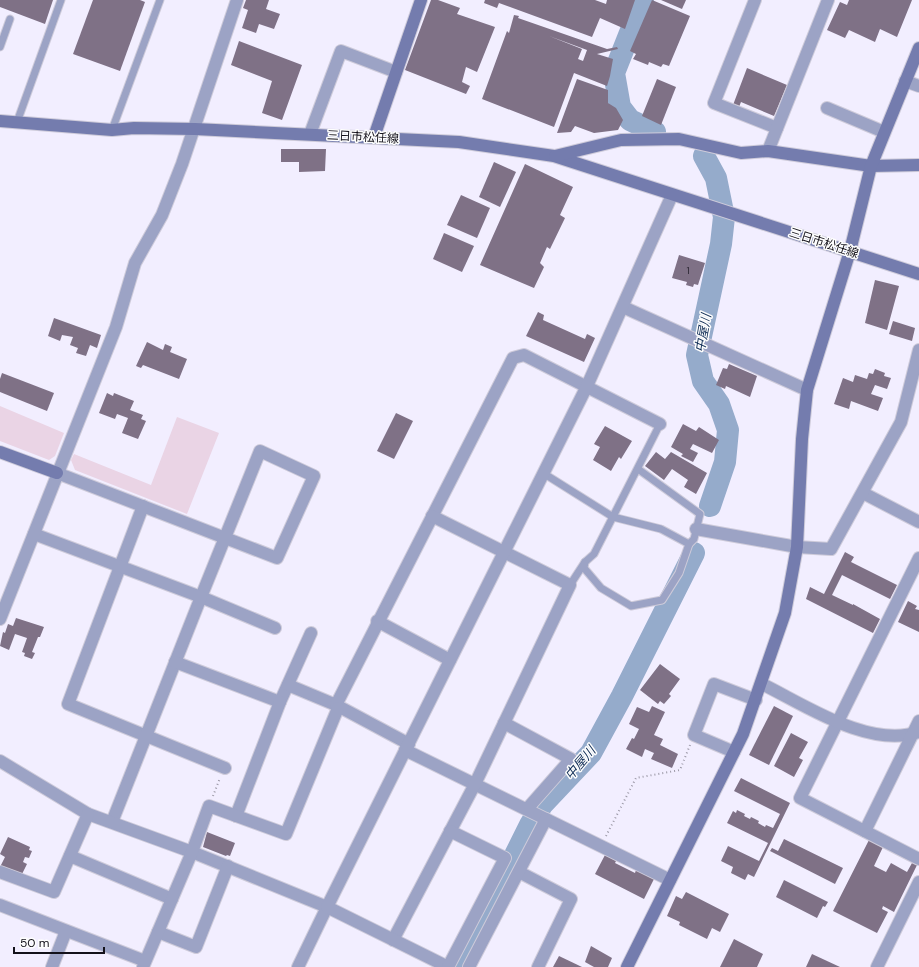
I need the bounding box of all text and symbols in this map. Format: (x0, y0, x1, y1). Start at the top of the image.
street label: 三日市松任線 (327, 127, 399, 147)
street label: 三日市松任線 (787, 224, 861, 262)
house number: 1 (686, 264, 690, 277)
water label: 中屋川 (691, 310, 715, 354)
water label: 中屋川 (561, 741, 600, 783)
scale bar (14, 929, 104, 955)
text: 50 m (20, 935, 49, 951)

